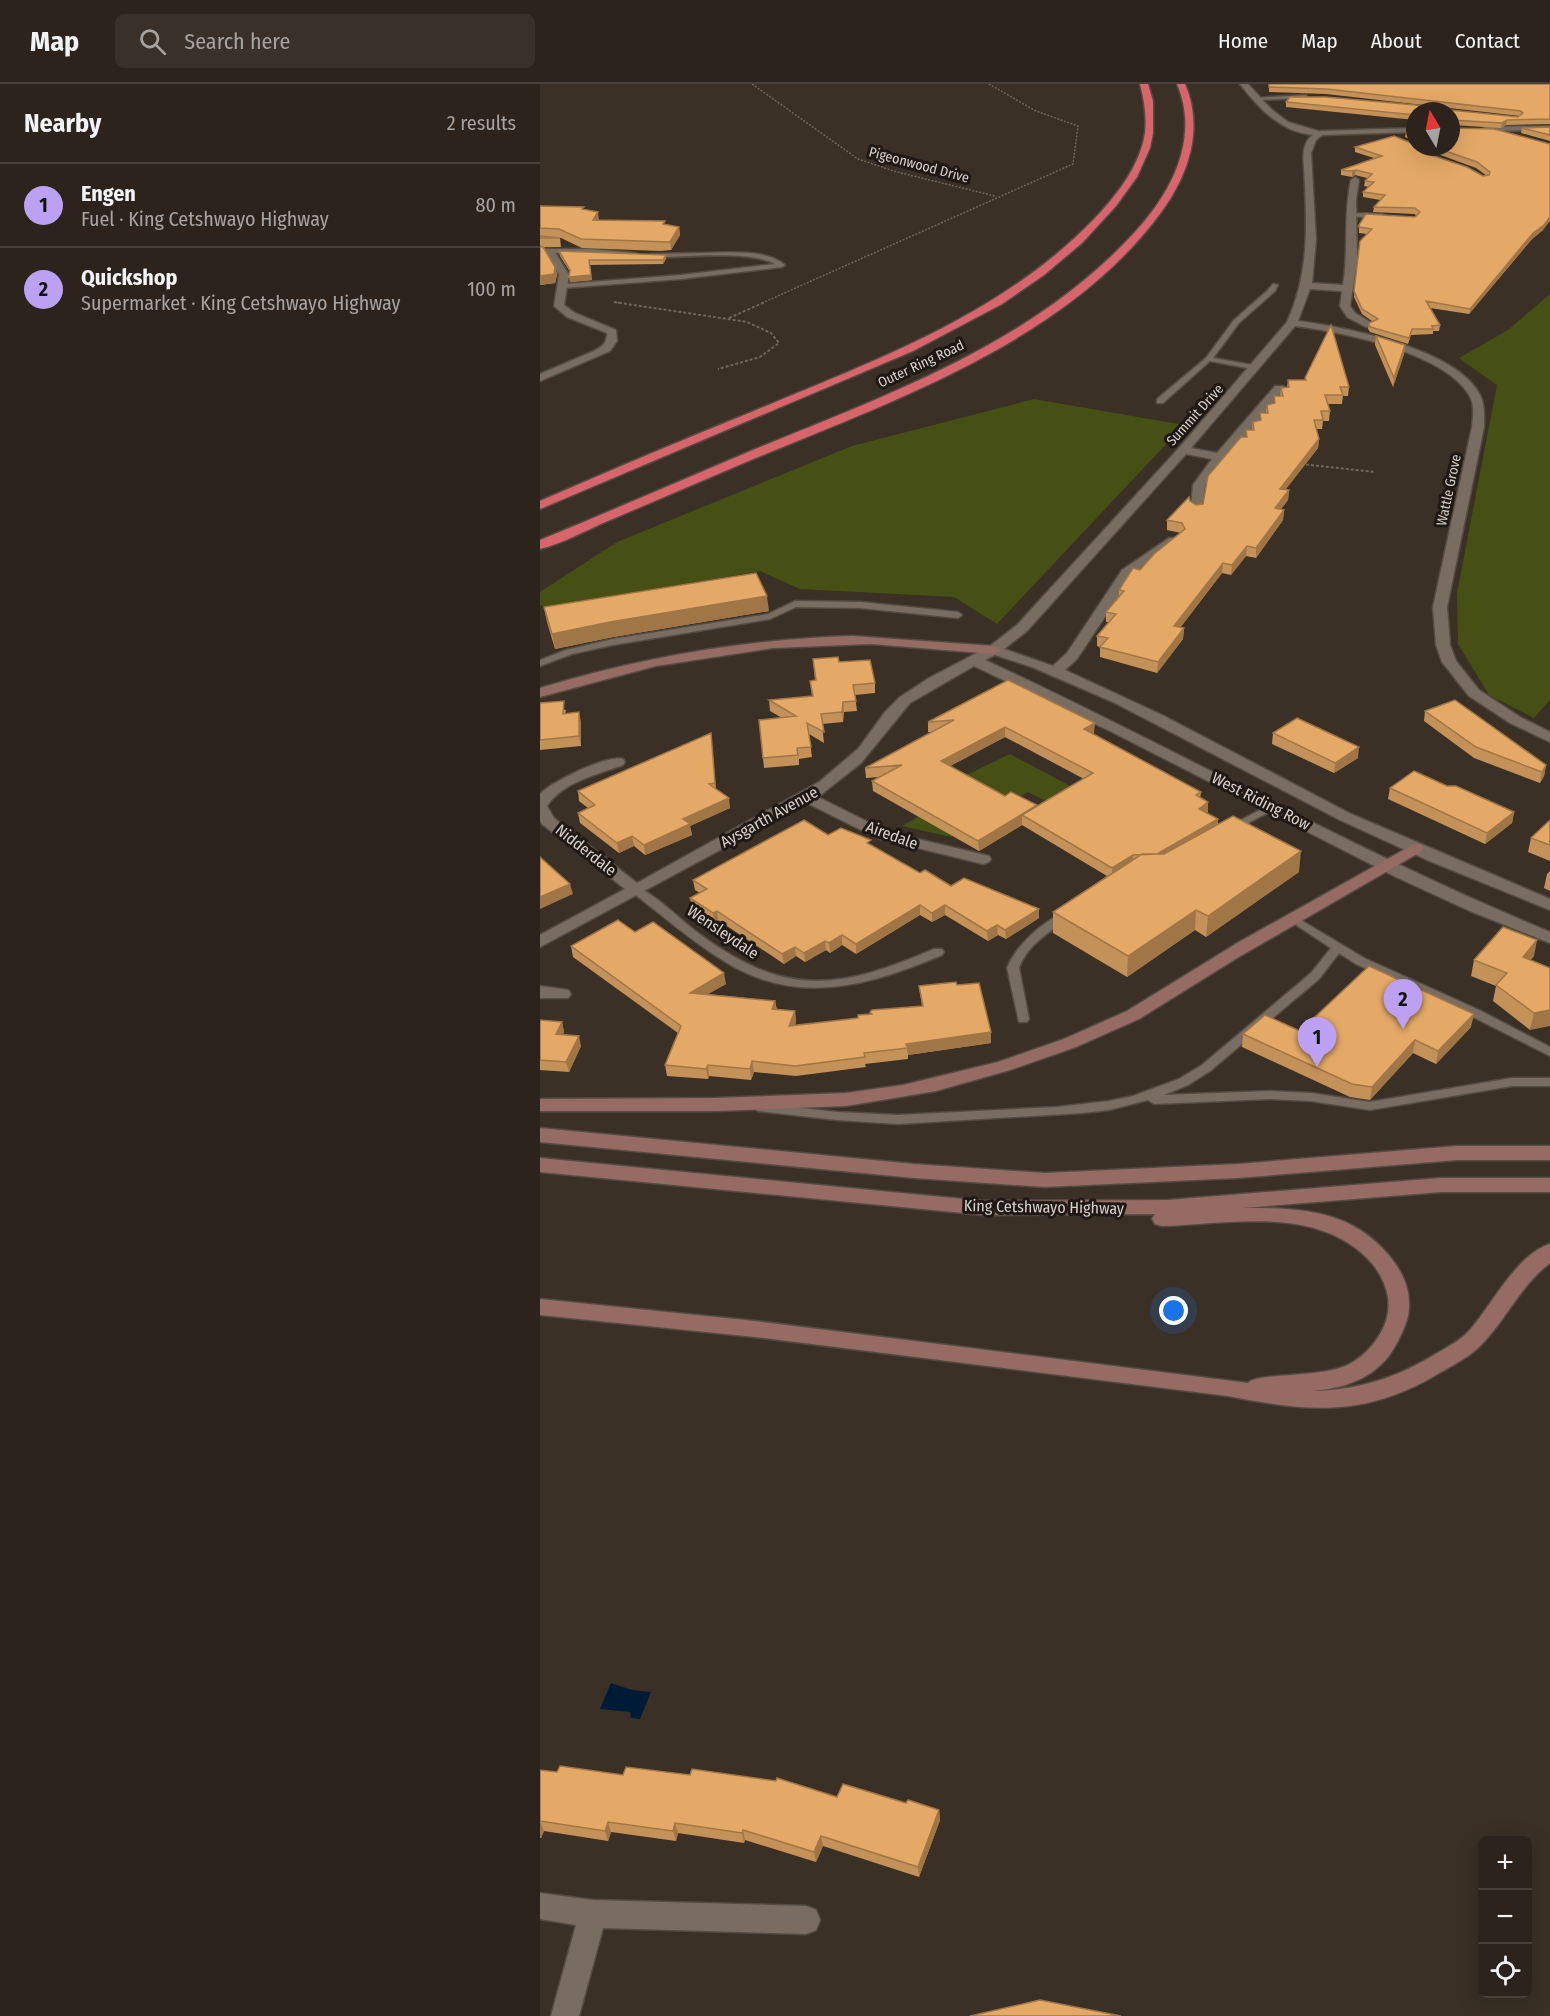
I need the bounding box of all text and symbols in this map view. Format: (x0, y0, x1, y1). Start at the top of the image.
search box (115, 14, 535, 68)
text: Map (30, 25, 79, 58)
icon: search (136, 25, 169, 58)
text: Search here (184, 28, 290, 55)
text: Home (1218, 28, 1268, 54)
text: Map (1301, 28, 1338, 54)
text: About (1371, 28, 1422, 54)
text: Contact (1455, 28, 1520, 54)
north arrow (1406, 102, 1460, 156)
text: Nearby (24, 108, 101, 139)
text: 2 results (447, 111, 516, 135)
street label: Pigeonwood Drive (867, 143, 971, 187)
text: Engen (81, 180, 136, 207)
text: 1 (39, 193, 48, 217)
text: 80 m (476, 193, 516, 217)
text: Fuel · King Cetshwayo Highway (81, 207, 329, 231)
text: Quickshop (81, 264, 178, 291)
text: 2 (39, 277, 48, 301)
text: 100 m (467, 277, 516, 301)
text: Supermarket · King Cetshwayo Highway (81, 291, 401, 315)
street label: Outer Ring Road (875, 337, 967, 391)
street label: Summit Drive (1163, 381, 1227, 449)
street label: Wattle Grove (1433, 453, 1465, 527)
street label: West Riding Row (1209, 768, 1314, 834)
street label: Aysgarth Avenue (717, 782, 821, 852)
street label: Airedale (863, 817, 921, 853)
street label: Nidderdale (552, 820, 620, 880)
street label: Wensleydale (684, 901, 763, 963)
pin: 2 (1384, 980, 1422, 1029)
pin: 1 (1298, 1018, 1336, 1067)
street label: King Cetshwayo Highway (964, 1196, 1125, 1218)
your location (1159, 1296, 1188, 1325)
map controls (1478, 1836, 1532, 1998)
button: + (1478, 1836, 1532, 1890)
button: − (1478, 1890, 1532, 1944)
button: locate (1478, 1944, 1532, 1998)

